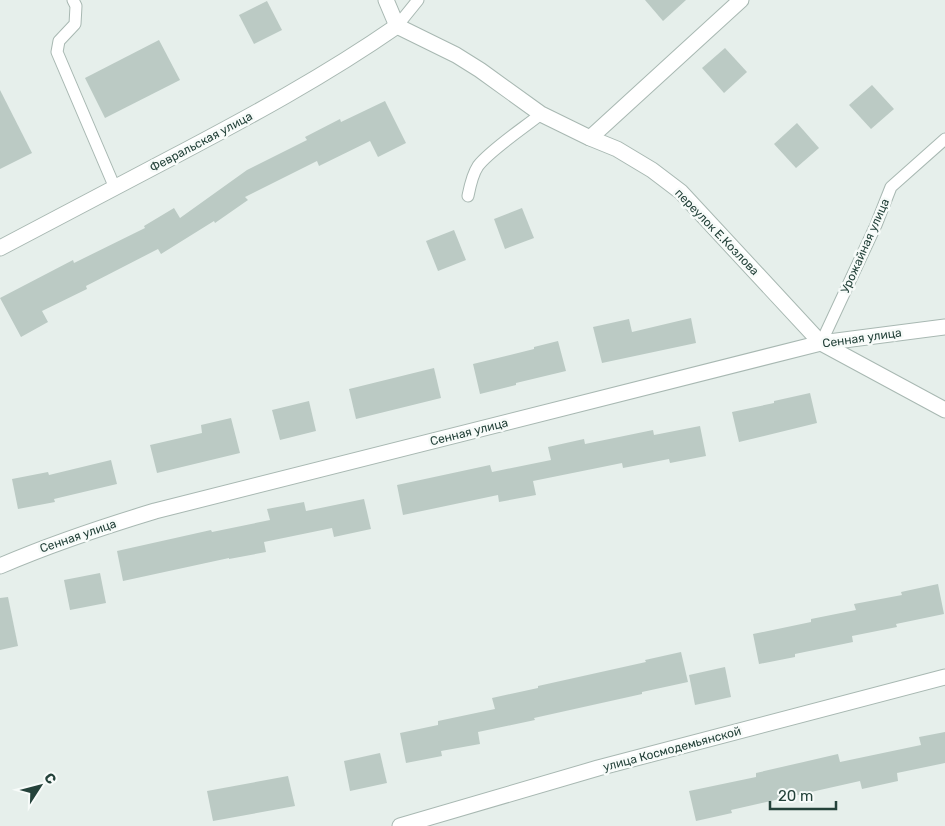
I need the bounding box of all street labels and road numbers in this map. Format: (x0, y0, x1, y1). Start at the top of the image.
street label: Февральская улица (147, 109, 255, 175)
street label: переулок Е.Козлова (672, 186, 762, 278)
street label: Урожайная улица (838, 197, 892, 295)
street label: Сенная улица (821, 326, 903, 350)
street label: Сенная улица (429, 416, 509, 448)
street label: Сенная улица (38, 516, 118, 556)
street label: улица Космодемьянской (601, 724, 743, 774)

